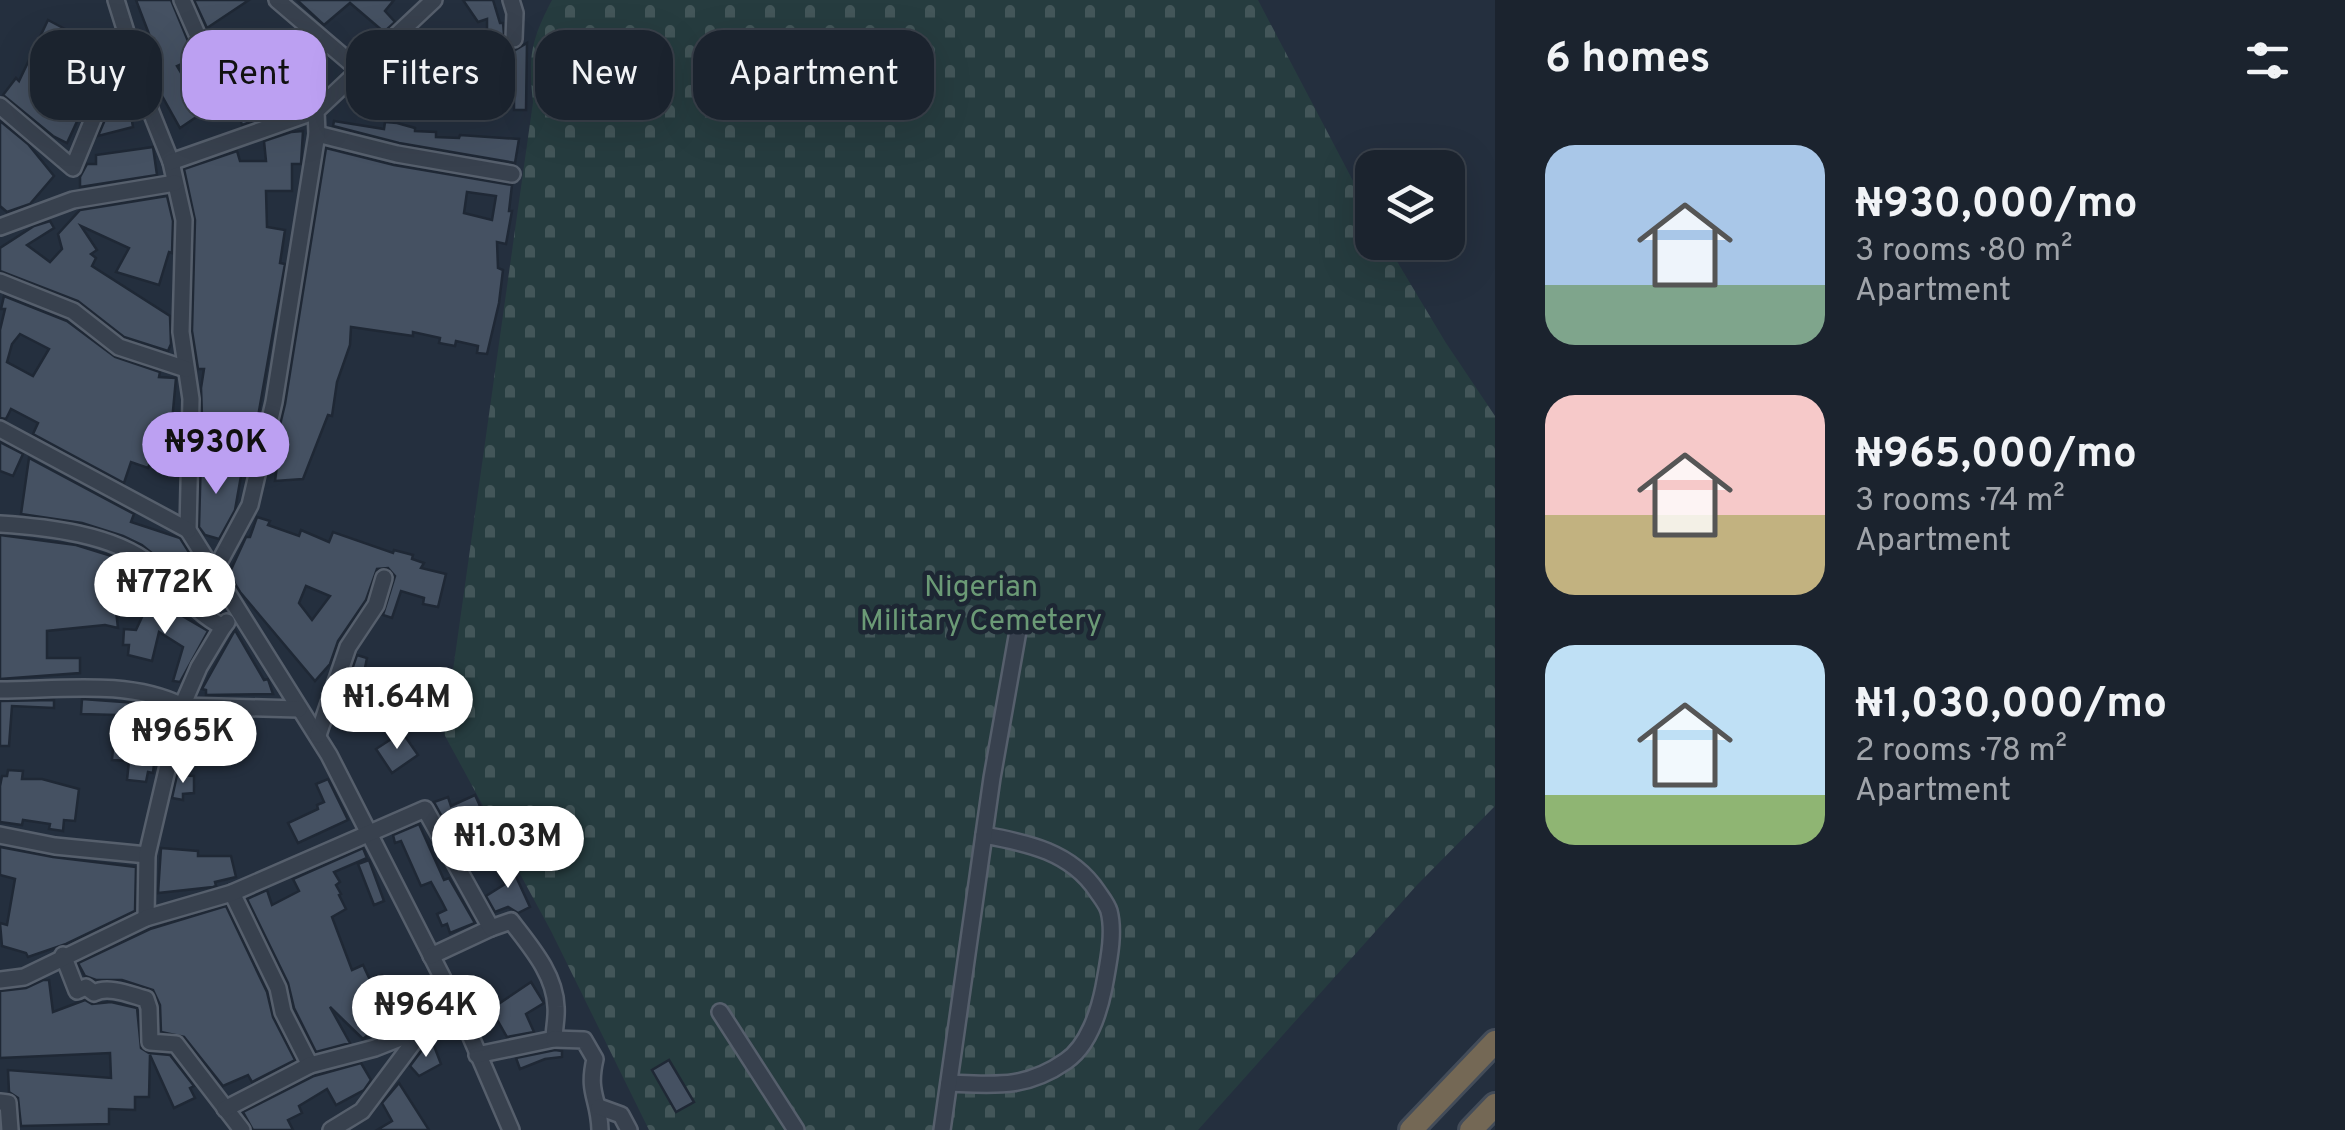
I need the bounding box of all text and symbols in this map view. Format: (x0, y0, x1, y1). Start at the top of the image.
chip: Buy (30, 30, 162, 120)
chip: Rent (182, 30, 326, 120)
chip: Filters (346, 30, 515, 120)
chip: New (535, 30, 673, 120)
chip: Apartment (693, 30, 934, 120)
icon: filters (2240, 33, 2295, 88)
text: 6 homes (1545, 34, 1710, 87)
map controls (1355, 150, 1465, 260)
button: layers (1355, 150, 1465, 260)
text: ₦930,000/mo (1855, 179, 2137, 232)
icon: home (1625, 185, 1745, 305)
text: 3 rooms · 80 m² (1855, 232, 2073, 272)
text: Apartment (1855, 272, 2011, 312)
pin: ₦930K (146, 412, 286, 497)
text: ₦930K (164, 424, 268, 464)
text: ₦965,000/mo (1855, 429, 2137, 482)
icon: home (1625, 435, 1745, 555)
text: 3 rooms · 74 m² (1855, 482, 2065, 522)
text: Apartment (1855, 522, 2011, 562)
pin: ₦772K (95, 552, 235, 637)
text: ₦772K (116, 564, 214, 604)
park label: Nigerian Military Cemetery (860, 570, 1102, 641)
pin: ₦1.64M (316, 667, 478, 752)
text: ₦1.64M (343, 679, 451, 719)
text: ₦1,030,000/mo (1855, 679, 2167, 732)
icon: home (1625, 685, 1745, 805)
pin: ₦965K (113, 701, 253, 786)
text: ₦965K (132, 713, 234, 753)
text: 2 rooms · 78 m² (1855, 732, 2067, 772)
text: Apartment (1855, 772, 2011, 812)
pin: ₦1.03M (427, 806, 589, 891)
text: ₦1.03M (454, 818, 562, 858)
pin: ₦964K (356, 975, 496, 1060)
text: ₦964K (374, 987, 478, 1027)

